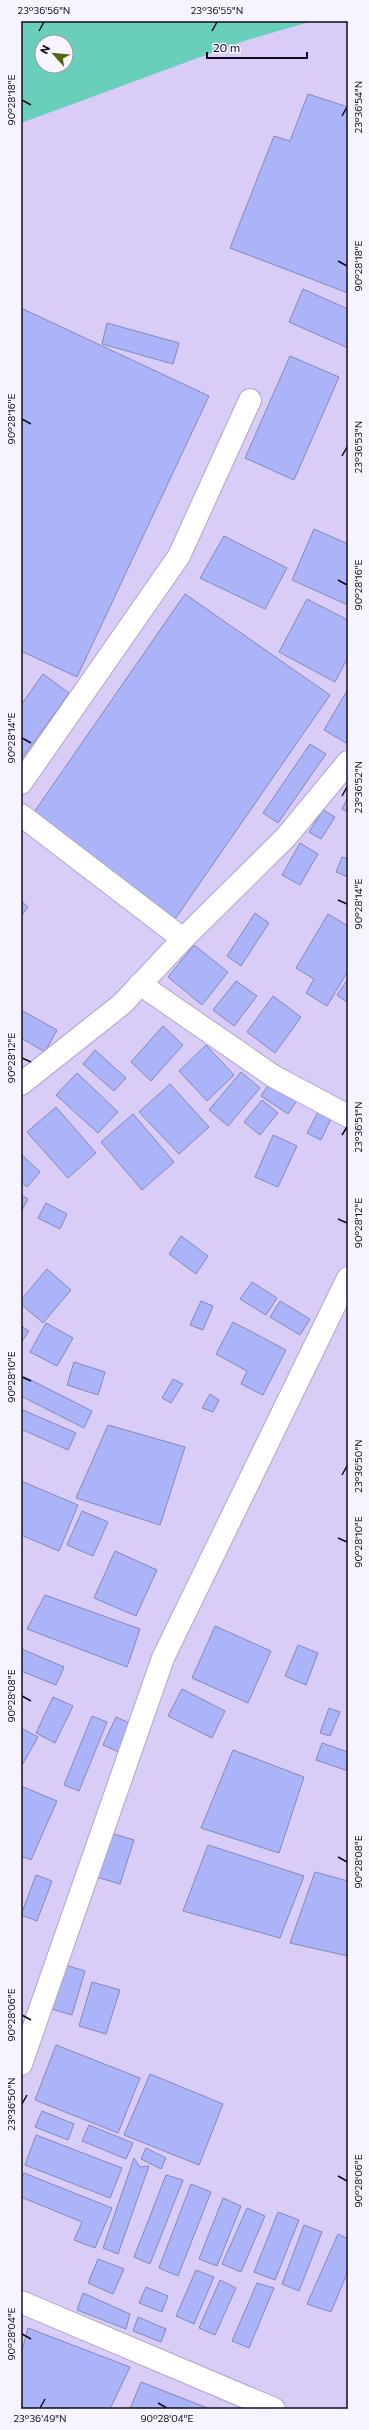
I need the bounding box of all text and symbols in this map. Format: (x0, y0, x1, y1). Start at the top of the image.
text: 23°36'56"N (18, 4, 70, 16)
text: 23°36'55"N (191, 4, 243, 16)
north arrow (34, 34, 74, 74)
scale bar (207, 34, 307, 60)
text: 20 m (213, 40, 240, 54)
text: N (37, 43, 52, 56)
text: 90°28'18"E (5, 74, 17, 125)
text: 23°36'54"N (352, 81, 364, 133)
text: 90°28'18"E (352, 240, 364, 291)
text: 90°28'16"E (5, 393, 17, 444)
text: 23°36'53"N (352, 421, 364, 473)
text: 90°28'16"E (352, 559, 364, 610)
text: 90°28'14"E (5, 713, 17, 763)
text: 23°36'52"N (352, 761, 364, 813)
text: 90°28'14"E (352, 879, 364, 929)
text: 90°28'12"E (5, 1033, 17, 1083)
text: 23°36'51"N (352, 1101, 364, 1153)
text: 90°28'12"E (352, 1198, 364, 1248)
text: 90°28'10"E (5, 1351, 17, 1403)
text: 23°36'50"N (352, 1439, 364, 1493)
text: 90°28'10"E (352, 1516, 364, 1568)
text: 90°28'08"E (5, 1669, 17, 1723)
text: 90°28'08"E (352, 1835, 364, 1889)
text: 90°28'06"E (5, 1988, 17, 2042)
text: 23°36'50"N (5, 2077, 17, 2131)
text: 90°28'06"E (352, 2154, 364, 2208)
text: 90°28'04"E (5, 2307, 17, 2361)
text: 23°36'49"N (13, 2412, 67, 2424)
text: 90°28'04"E (140, 2412, 194, 2424)

